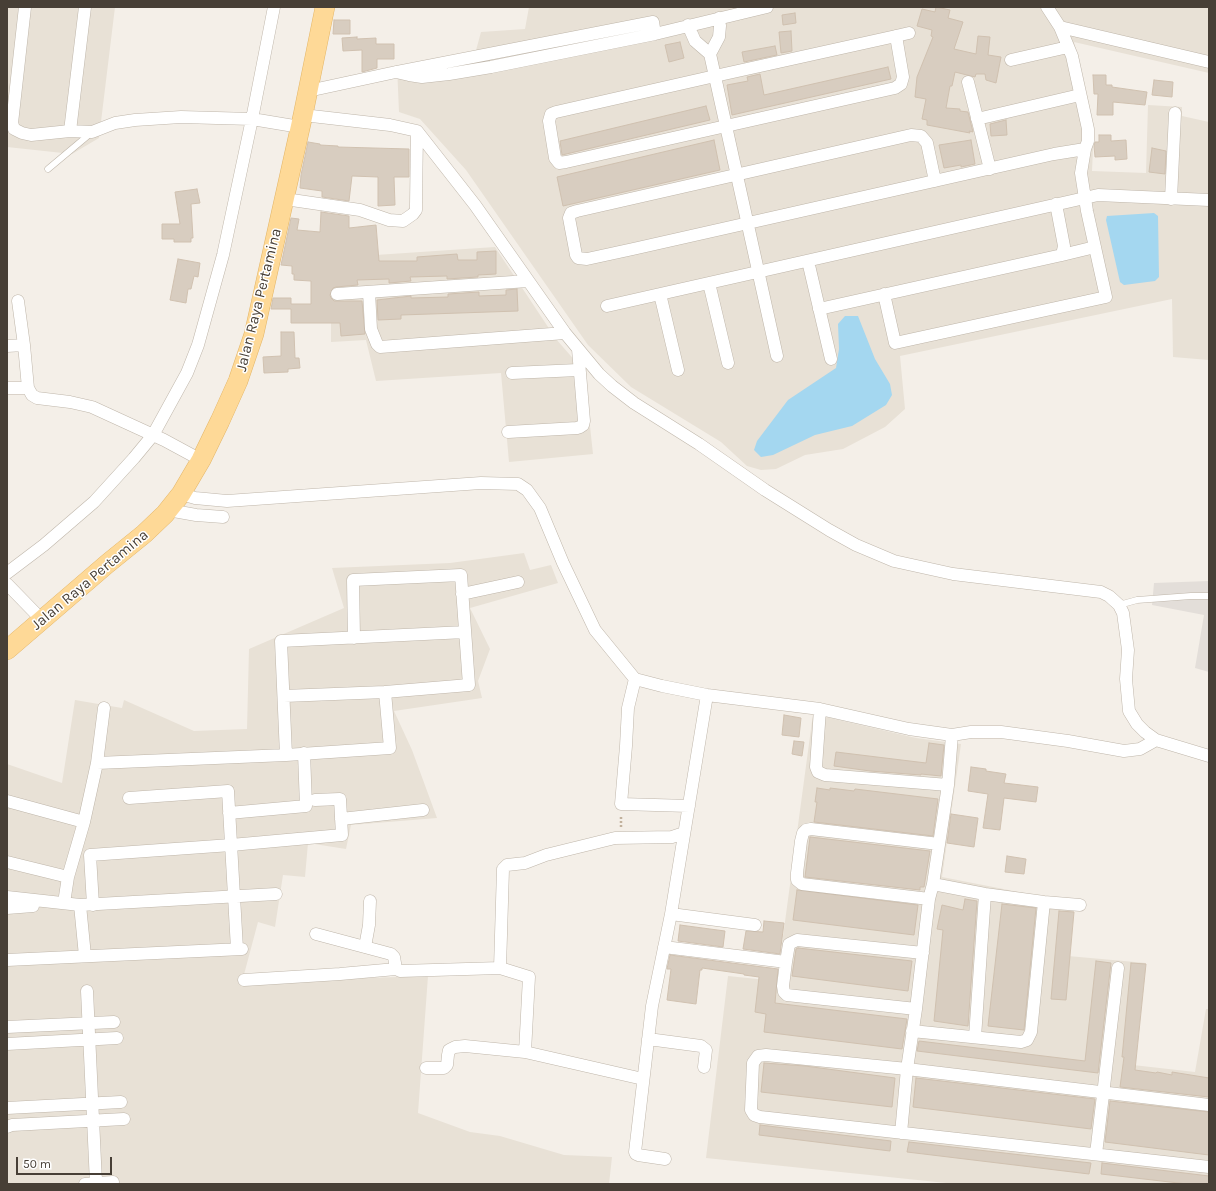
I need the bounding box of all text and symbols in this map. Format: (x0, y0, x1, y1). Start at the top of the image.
street label: Jalan Raya Pertamina (233, 227, 285, 373)
street label: Jalan Raya Pertamina (28, 526, 152, 634)
scale bar (18, 1149, 114, 1175)
text: 50 m (23, 1157, 51, 1171)

